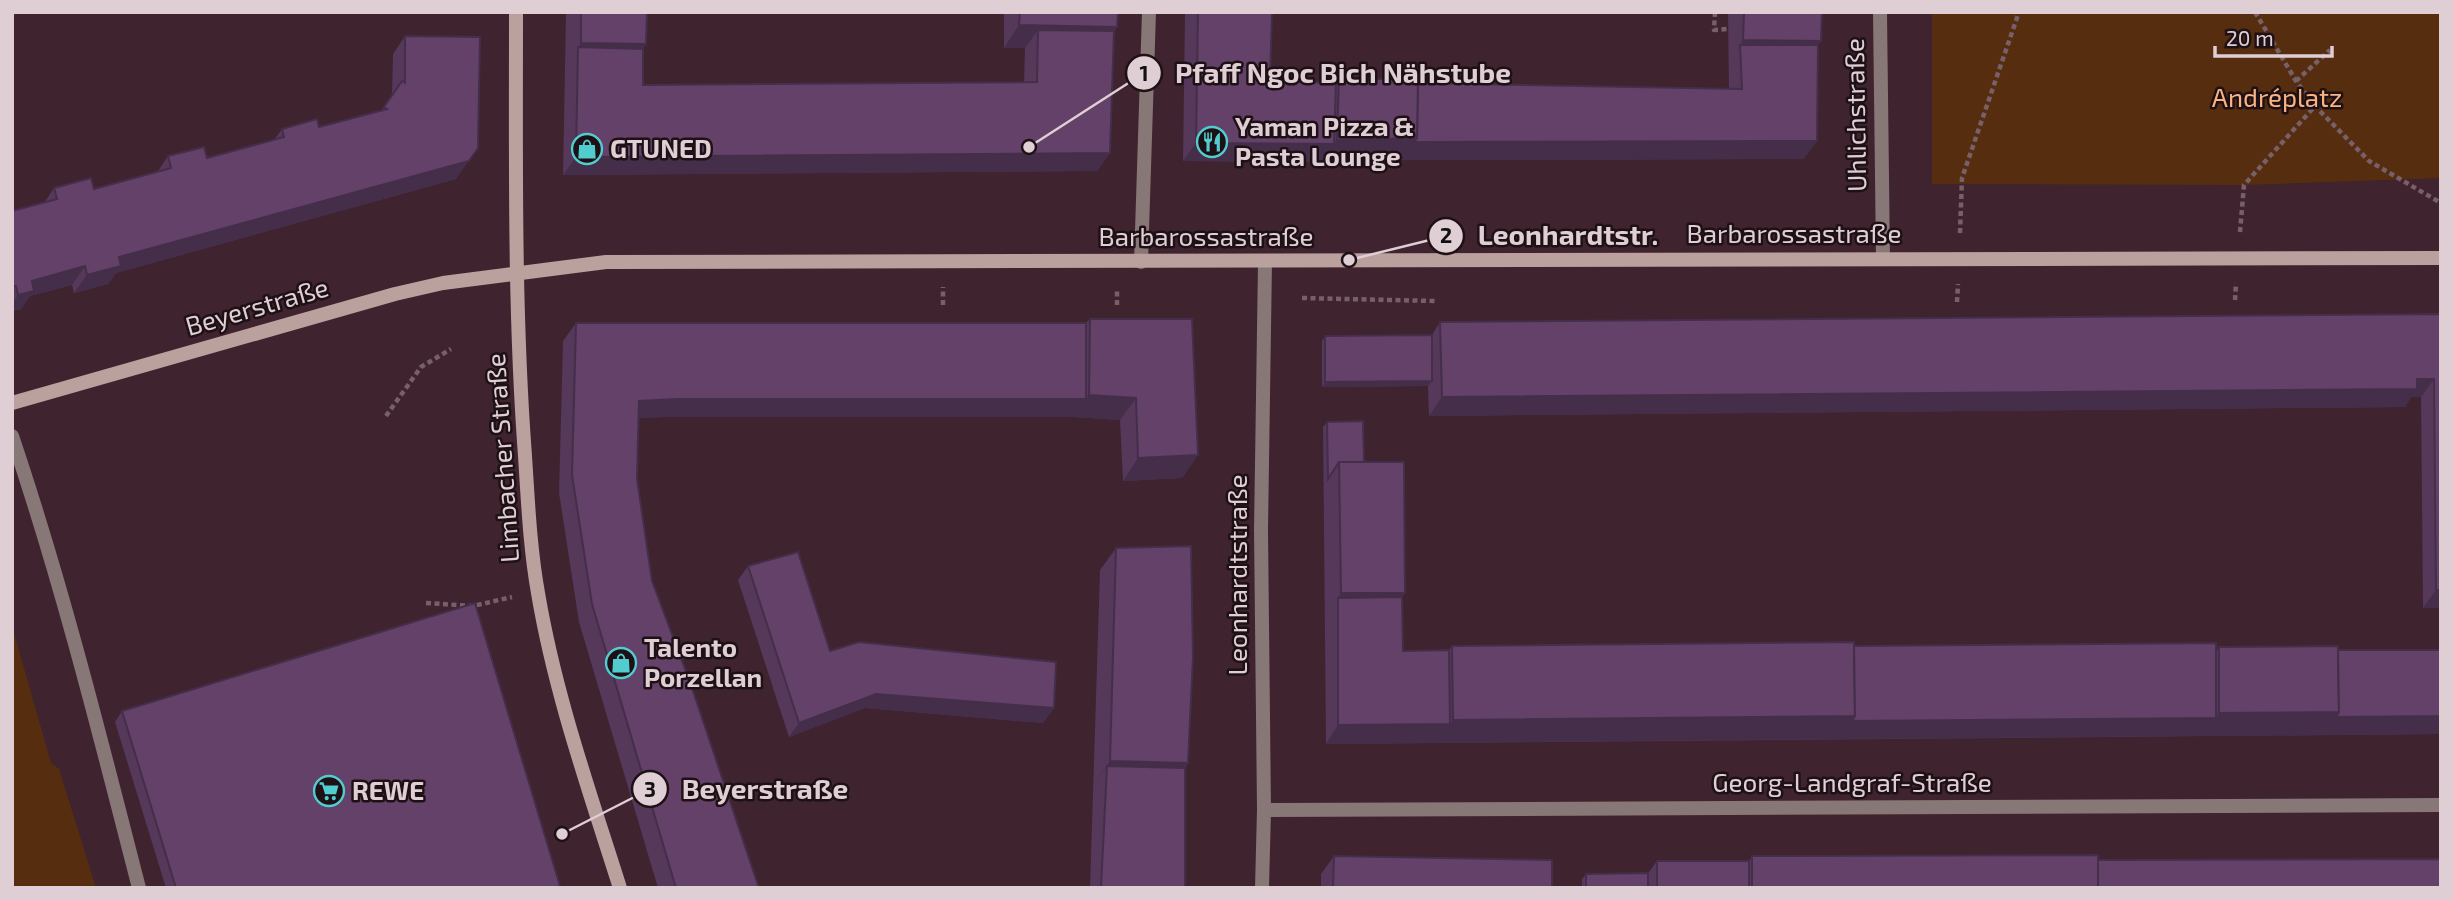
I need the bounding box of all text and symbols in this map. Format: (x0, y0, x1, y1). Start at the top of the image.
scale bar (2215, 14, 2332, 58)
text: 20 m (2226, 25, 2274, 50)
street label: Uhlichstraße (1838, 38, 1871, 192)
callout: Pfaff Ngoc Bich Nähstube (1126, 49, 1525, 98)
text: Pfaff Ngoc Bich Nähstube (1175, 55, 1511, 89)
text: 1 (1139, 60, 1149, 85)
park label: Andréplatz (2212, 81, 2342, 112)
place label: Yaman Pizza & Pasta Lounge (1235, 110, 1414, 171)
restaurant icon: Yaman Pizza & Pasta Lounge (1195, 125, 1229, 159)
shop icon: GTUNED (570, 132, 604, 166)
place label: GTUNED (610, 132, 712, 163)
callout: Leonhardtstr. (1429, 211, 1672, 260)
text: Leonhardtstr. (1478, 217, 1658, 251)
street label: Barbarossastraße (1687, 217, 1901, 248)
street label: Barbarossastraße (1099, 220, 1313, 251)
text: 2 (1440, 222, 1452, 247)
street label: Beyerstraße (182, 270, 332, 341)
street label: Limbacher Straße (479, 352, 524, 564)
street label: Leonhardtstraße (1221, 475, 1252, 675)
place label: Talento Porzellan (644, 631, 762, 692)
shop icon: Talento Porzellan (604, 646, 638, 680)
callout: Beyerstraße (632, 765, 862, 814)
street label: Georg-Landgraf-Straße (1712, 766, 1992, 797)
text: Beyerstraße (682, 771, 848, 805)
supermarket icon: REWE (312, 774, 346, 808)
place label: REWE (352, 774, 424, 805)
text: 3 (644, 776, 656, 801)

